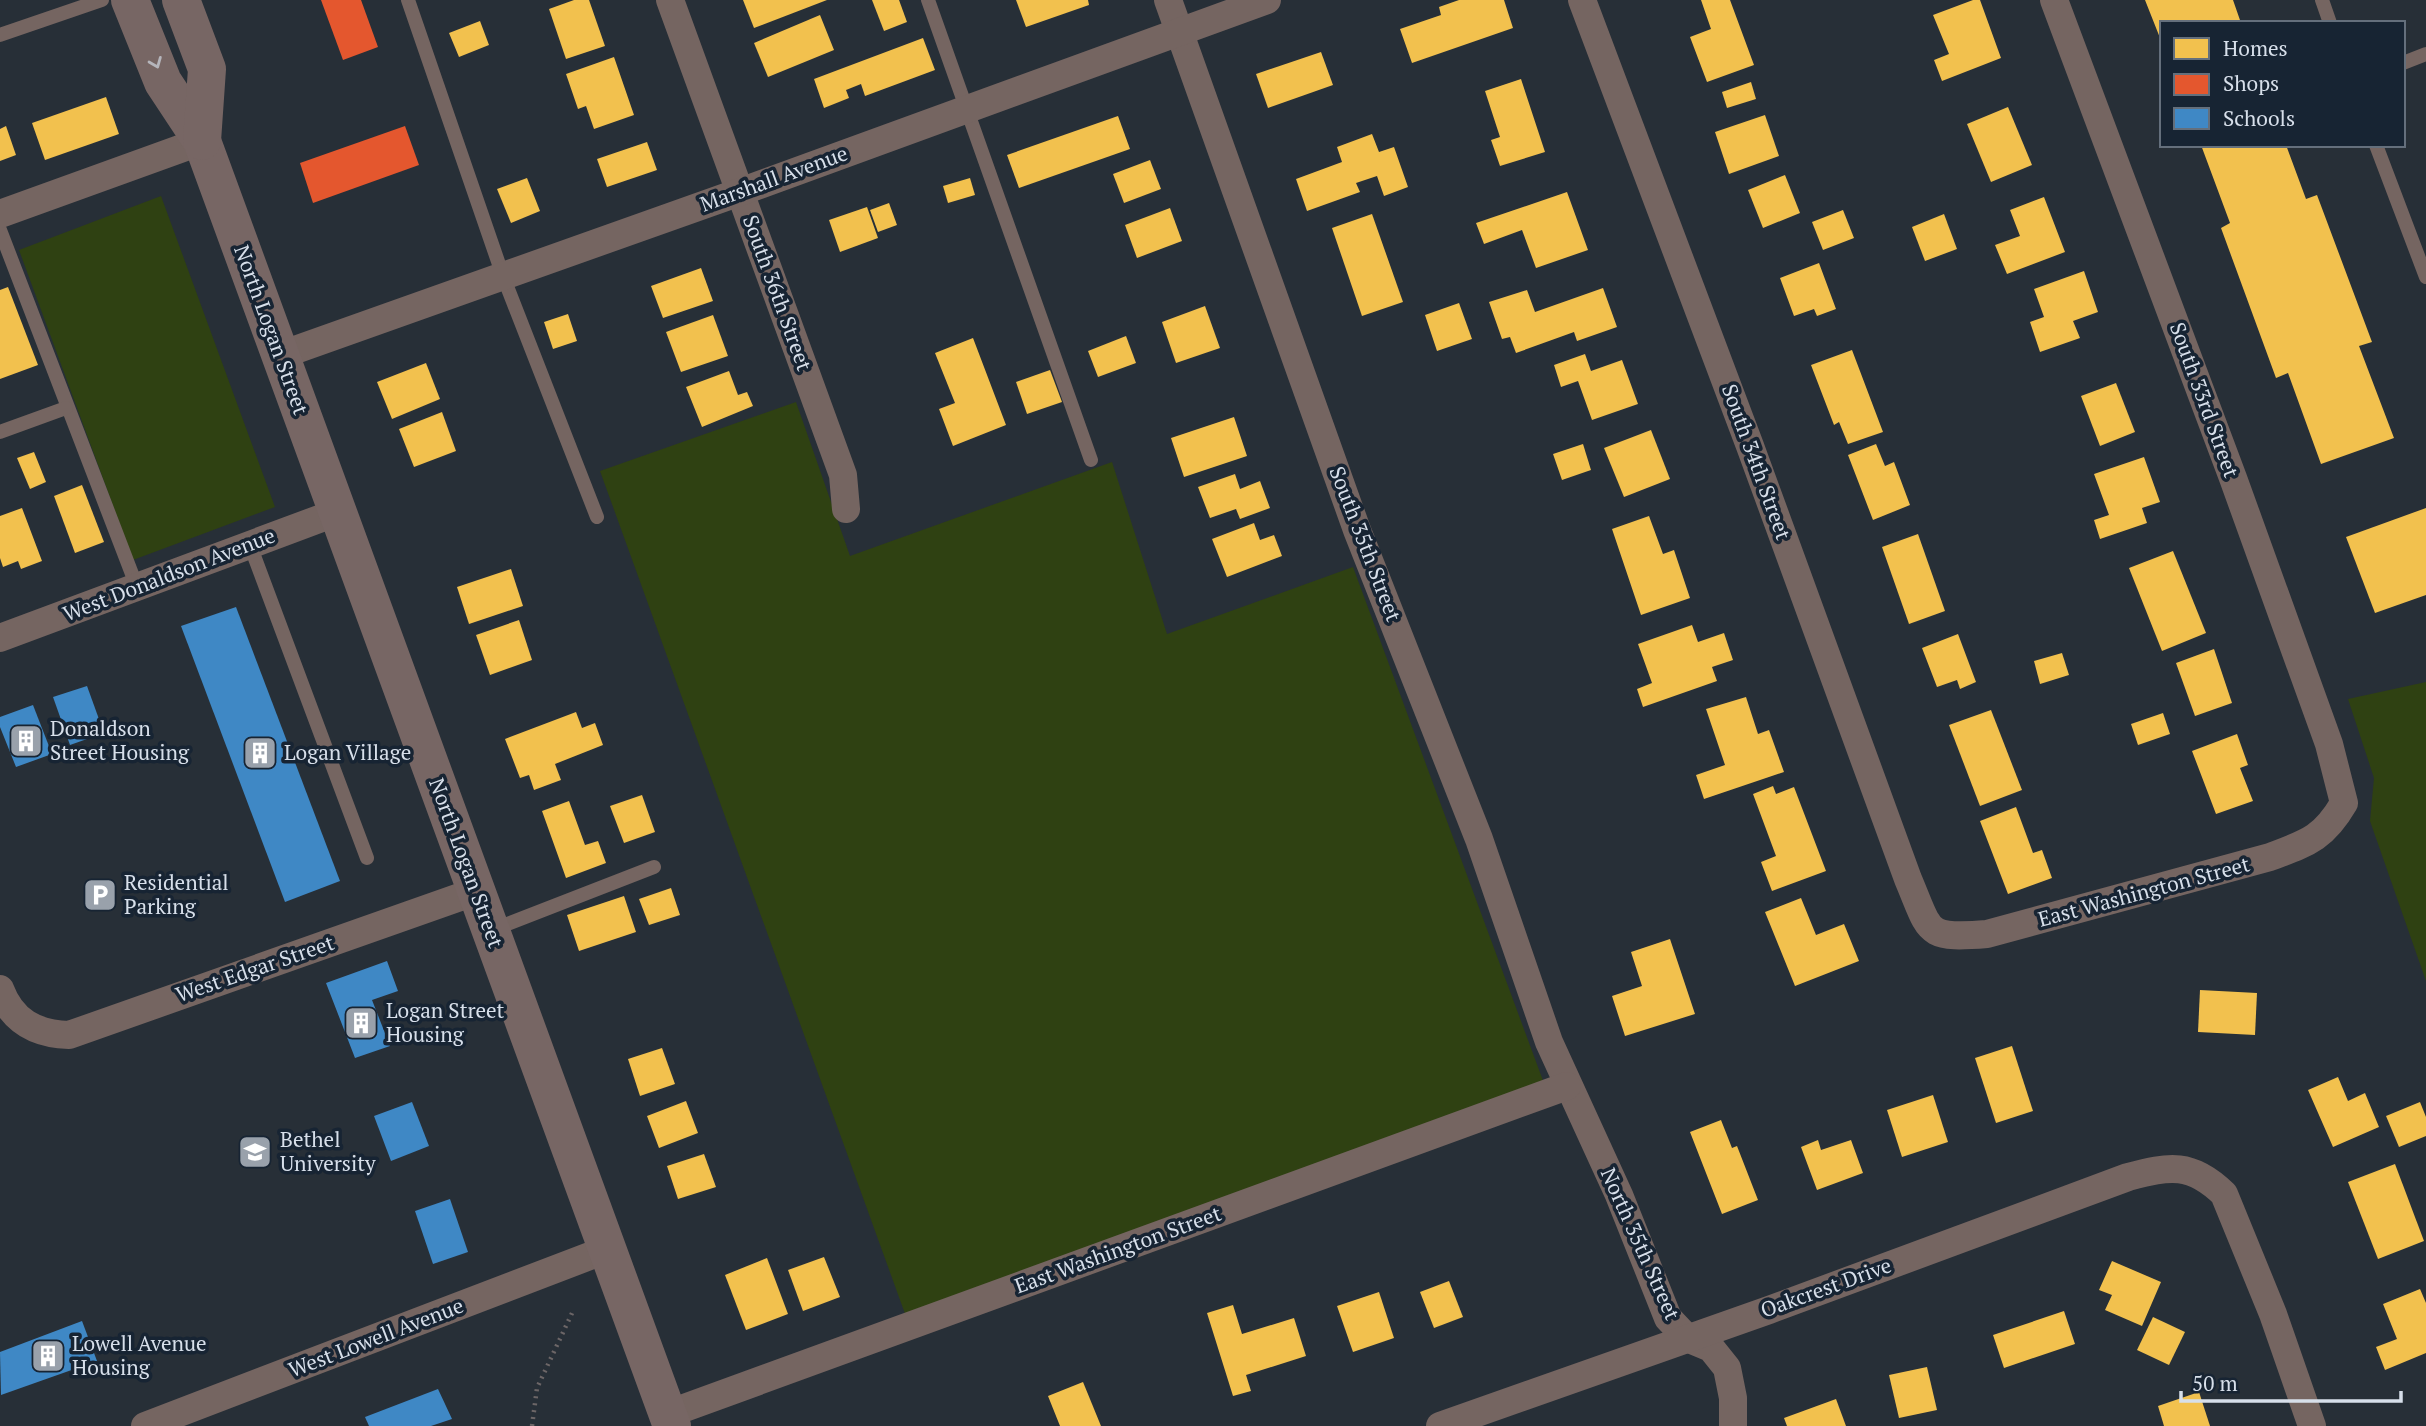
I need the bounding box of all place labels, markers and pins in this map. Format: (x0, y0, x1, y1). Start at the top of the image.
place label: Donaldson Street Housing (50, 714, 190, 766)
building icon: Donaldson Street Housing (7, 722, 45, 760)
building icon: Logan Village (241, 734, 279, 772)
place label: Logan Village (284, 738, 411, 766)
place label: Residential Parking (124, 868, 229, 920)
parking icon: Residential Parking (81, 876, 119, 914)
place label: Logan Street Housing (386, 996, 505, 1048)
building icon: Logan Street Housing (342, 1004, 380, 1042)
place label: Bethel University (280, 1125, 376, 1177)
school or university icon: Bethel University (236, 1133, 274, 1171)
place label: Lowell Avenue Housing (72, 1329, 207, 1381)
building icon: Lowell Avenue Housing (29, 1337, 67, 1375)

